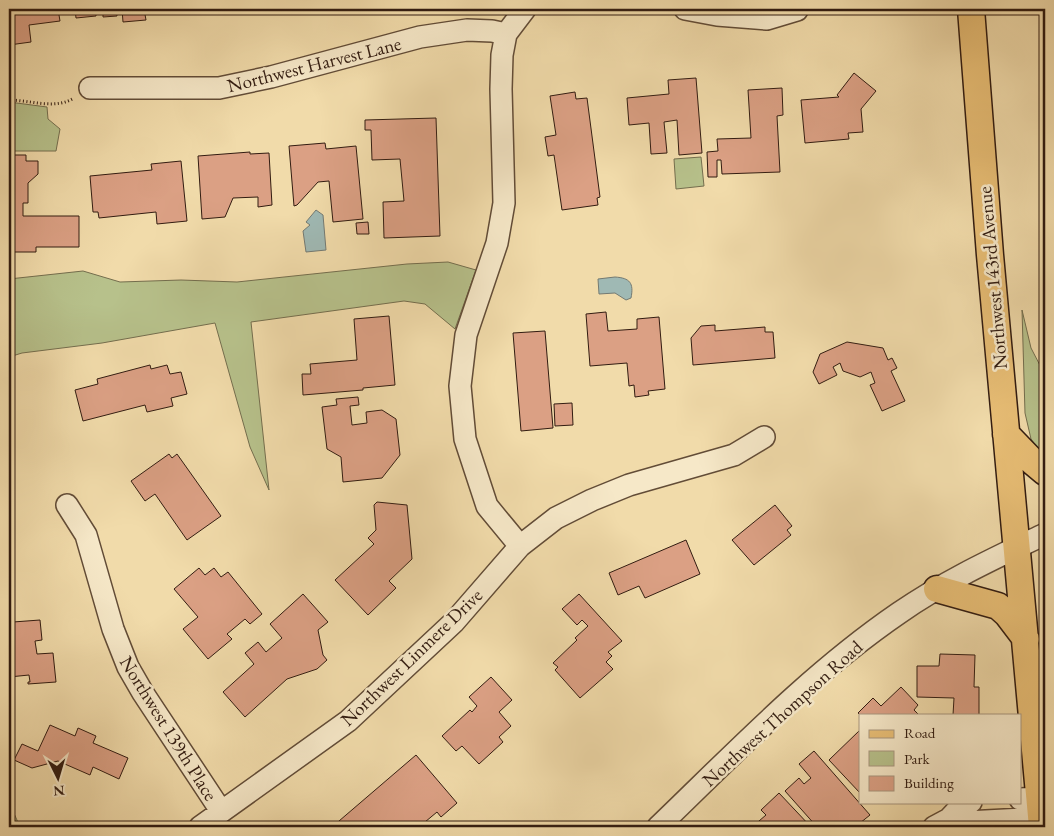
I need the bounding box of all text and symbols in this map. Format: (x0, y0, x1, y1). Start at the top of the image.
street label: Northwest Harvest Lane (224, 31, 404, 98)
street label: Northwest 143rd Avenue (972, 185, 1013, 370)
street label: Northwest Linmere Drive (335, 583, 488, 732)
street label: Northwest Thompson Road (697, 634, 868, 792)
street label: Northwest 139th Place (114, 651, 223, 805)
legend (859, 714, 1022, 804)
text: Road (904, 723, 936, 742)
text: Park (904, 749, 931, 768)
north arrow (32, 754, 82, 804)
text: Building (904, 773, 954, 792)
text: N (52, 781, 66, 800)

